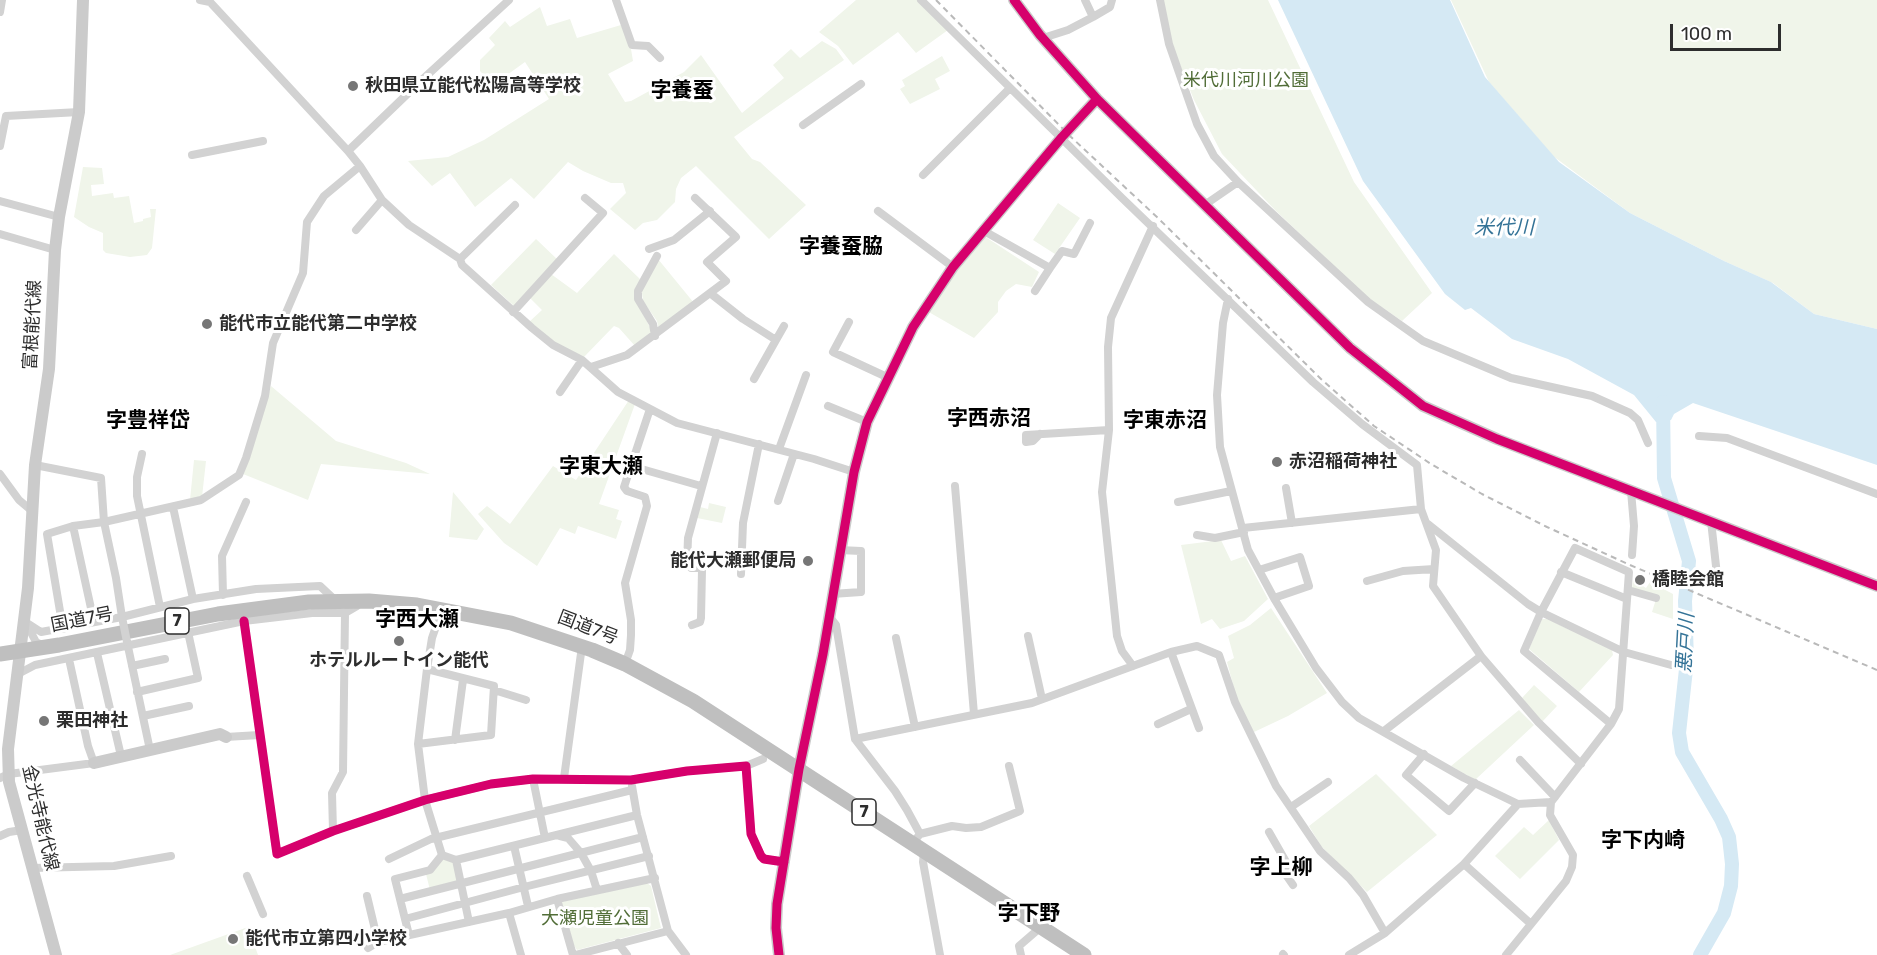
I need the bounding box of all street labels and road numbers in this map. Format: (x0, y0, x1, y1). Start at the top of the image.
street label: 富根能代線 (20, 279, 46, 371)
street label: 国道7号 (49, 603, 115, 637)
street label: 国道7号 (555, 607, 621, 649)
road number: 7 (165, 608, 189, 634)
street label: 金光寺能代線 (17, 763, 63, 873)
road number: 7 (852, 799, 876, 825)

